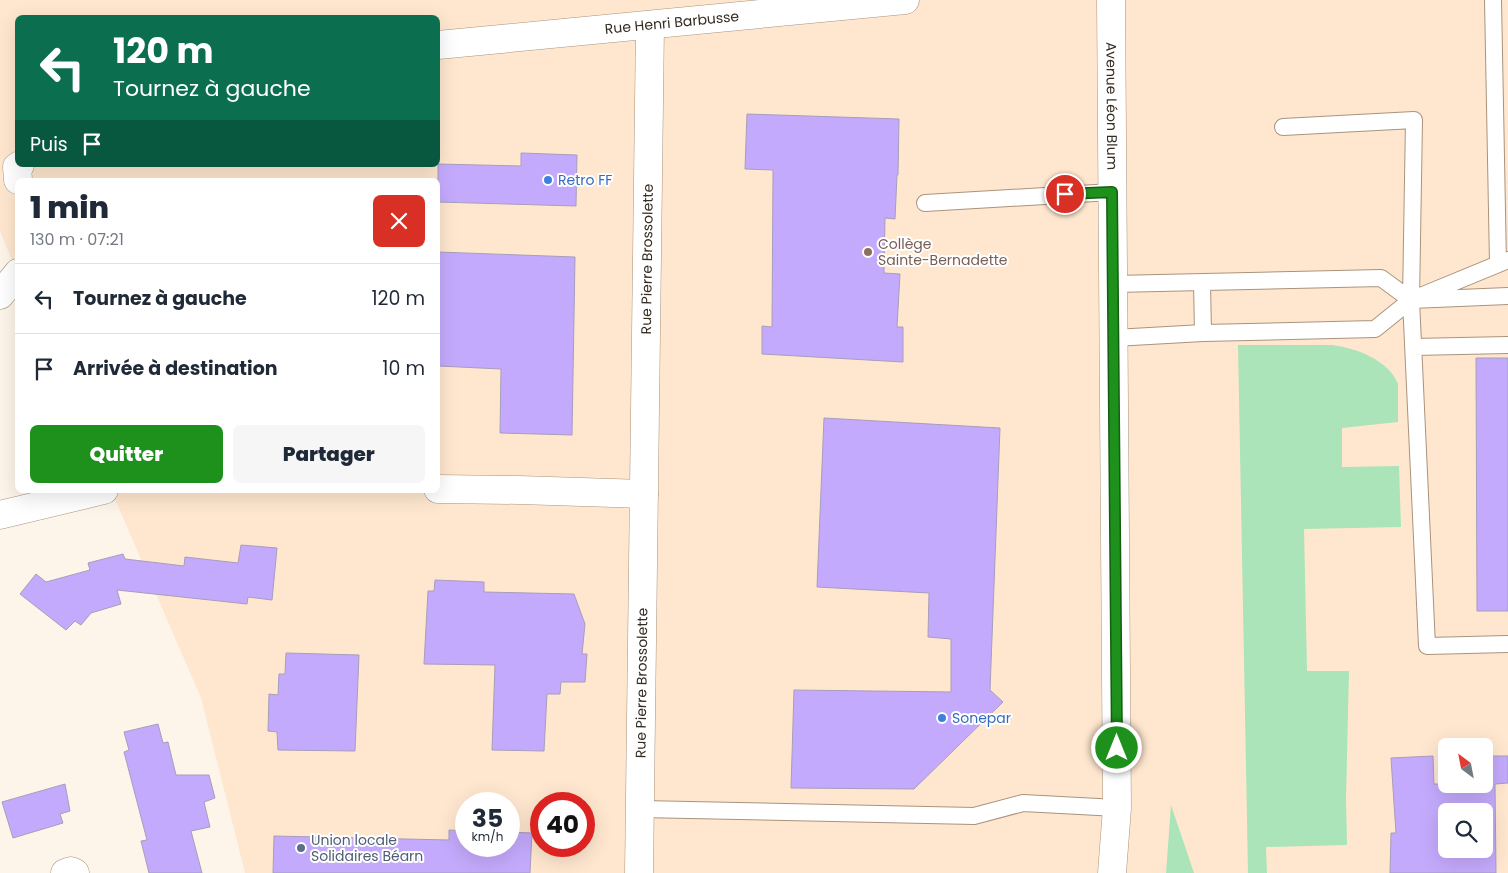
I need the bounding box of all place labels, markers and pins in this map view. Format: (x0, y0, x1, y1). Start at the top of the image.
place label: Retro FF (558, 170, 612, 190)
pin (1044, 173, 1086, 215)
marker: Retro FF (542, 174, 554, 186)
place label: Collège Sainte-Bernadette (878, 234, 1008, 270)
marker: Collège Sainte-Bernadette (862, 246, 874, 258)
place label: Sonepar (952, 708, 1011, 728)
marker: Sonepar (936, 712, 948, 724)
place label: Union locale Solidaires Béarn (311, 830, 423, 866)
marker: Union locale Solidaires Béarn (295, 842, 307, 854)

